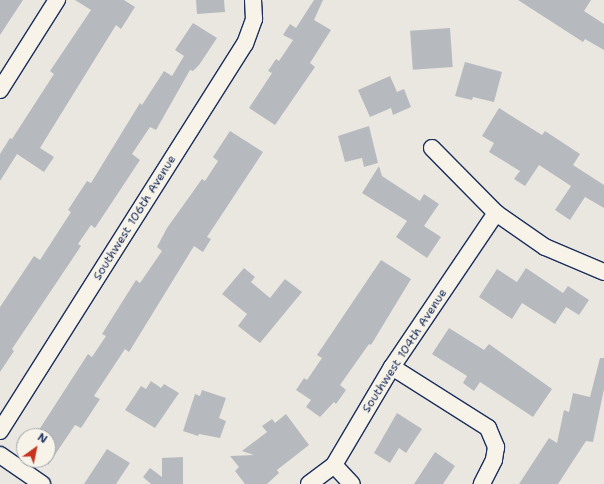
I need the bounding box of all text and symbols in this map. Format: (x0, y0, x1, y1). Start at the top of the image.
street label: Southwest 106th Avenue (91, 153, 179, 283)
street label: Southwest 104th Avenue (360, 286, 450, 416)
north arrow (16, 428, 56, 468)
text: N (35, 430, 50, 447)

